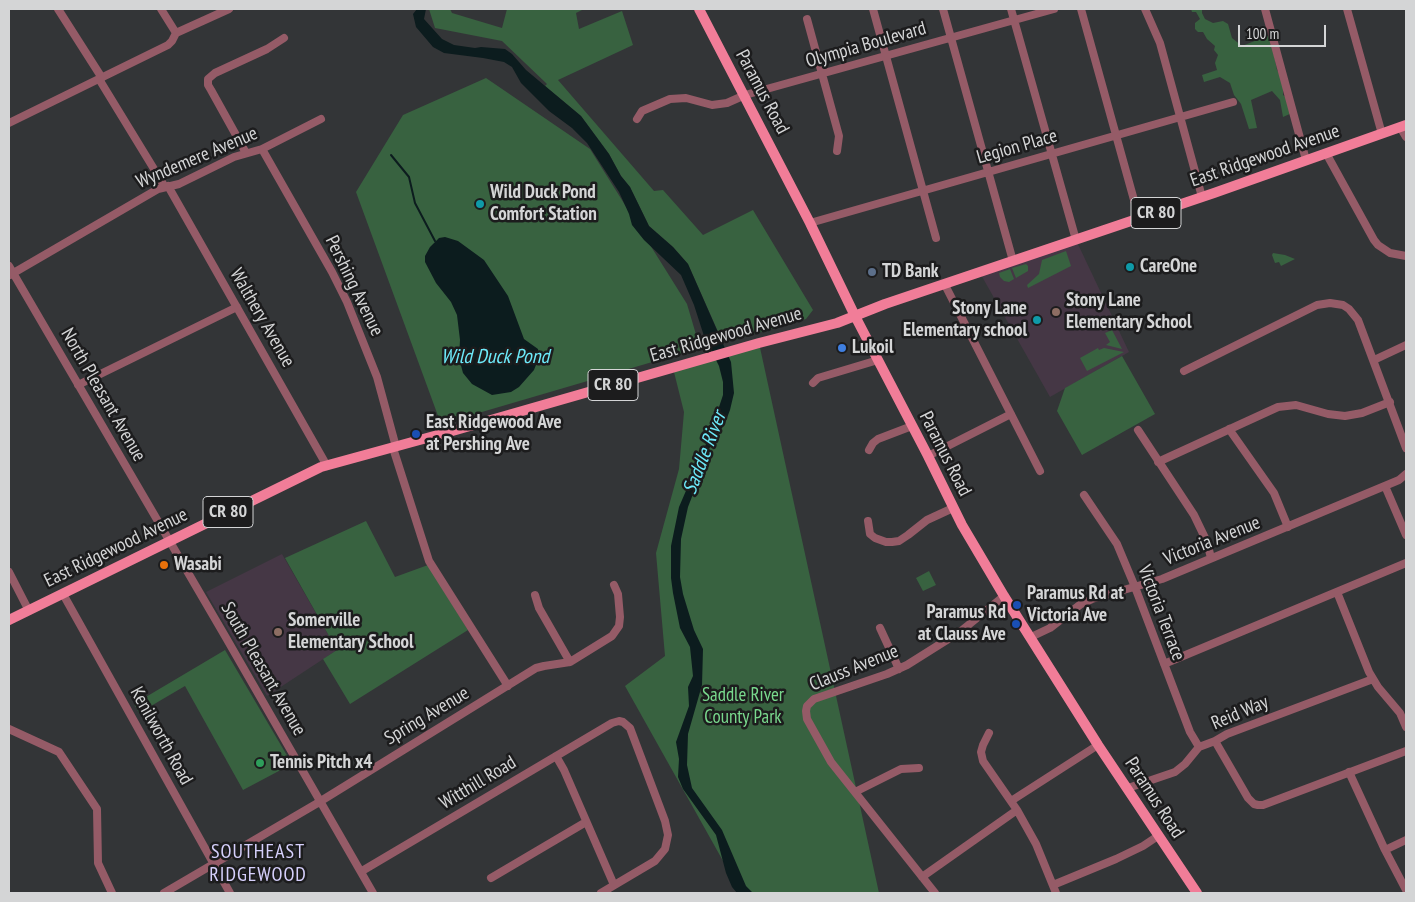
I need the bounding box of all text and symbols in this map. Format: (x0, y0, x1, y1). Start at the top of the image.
scale bar (1240, 15, 1328, 47)
street label: Olympia Boulevard (803, 17, 929, 73)
text: 100 m (1246, 24, 1279, 43)
street label: Paramus Road (730, 46, 794, 138)
street label: East Ridgewood Avenue (1187, 120, 1343, 192)
street label: Wyndemere Avenue (133, 122, 261, 194)
street label: Legion Place (974, 125, 1060, 169)
place label: Wild Duck Pond Comfort Station (490, 182, 597, 226)
marker: Wild Duck Pond Comfort Station (474, 198, 486, 210)
road number: CR 80 (1131, 198, 1181, 228)
street label: Pershing Avenue (320, 232, 388, 340)
place label: CareOne (1140, 256, 1197, 278)
place label: TD Bank (882, 261, 939, 283)
marker: CareOne (1124, 261, 1136, 273)
street label: Walthery Avenue (225, 265, 299, 371)
marker: TD Bank (866, 266, 878, 278)
place label: Stony Lane Elementary School (1066, 290, 1192, 334)
place label: Stony Lane Elementary school (903, 298, 1027, 342)
street label: East Ridgewood Avenue (648, 302, 804, 368)
marker: Stony Lane Elementary School (1050, 306, 1062, 318)
marker: Stony Lane Elementary school (1031, 314, 1043, 326)
street label: North Pleasant Avenue (56, 324, 150, 466)
place label: Lukoil (852, 337, 894, 359)
marker: Lukoil (836, 342, 848, 354)
water label: Wild Duck Pond (441, 345, 549, 369)
road number: CR 80 (588, 370, 638, 400)
water label: Saddle River (678, 408, 732, 498)
street label: Paramus Road (914, 408, 976, 500)
place label: East Ridgewood Ave at Pershing Ave (426, 412, 562, 456)
marker: East Ridgewood Ave at Pershing Ave (410, 428, 422, 440)
road number: CR 80 (203, 497, 253, 528)
street label: East Ridgewood Avenue (41, 503, 191, 593)
street label: Victoria Avenue (1160, 511, 1264, 571)
place label: Wasabi (174, 554, 222, 576)
marker: Wasabi (158, 559, 170, 571)
street label: Victoria Terrace (1132, 562, 1190, 664)
place label: Paramus Rd at Victoria Ave (1027, 583, 1124, 627)
street label: South Pleasant Avenue (216, 598, 310, 740)
marker: Paramus Rd at Victoria Ave (1011, 599, 1023, 611)
place label: Paramus Rd at Clauss Ave (918, 602, 1006, 646)
place label: Somerville Elementary School (288, 610, 414, 654)
marker: Paramus Rd at Clauss Ave (1010, 618, 1022, 630)
marker: Somerville Elementary School (272, 626, 284, 638)
street label: Clauss Avenue (806, 640, 902, 696)
street label: Spring Avenue (381, 682, 473, 750)
street label: Kenilworth Road (125, 683, 197, 789)
park label: Saddle River County Park (702, 685, 784, 729)
street label: Reid Way (1208, 691, 1272, 735)
street label: Witthill Road (436, 751, 520, 815)
place label: Tennis Pitch x4 (270, 752, 372, 774)
street label: Paramus Road (1119, 753, 1189, 843)
marker: Tennis Pitch x4 (254, 757, 266, 769)
district label: SOUTHEAST RIDGEWOOD (208, 840, 308, 887)

